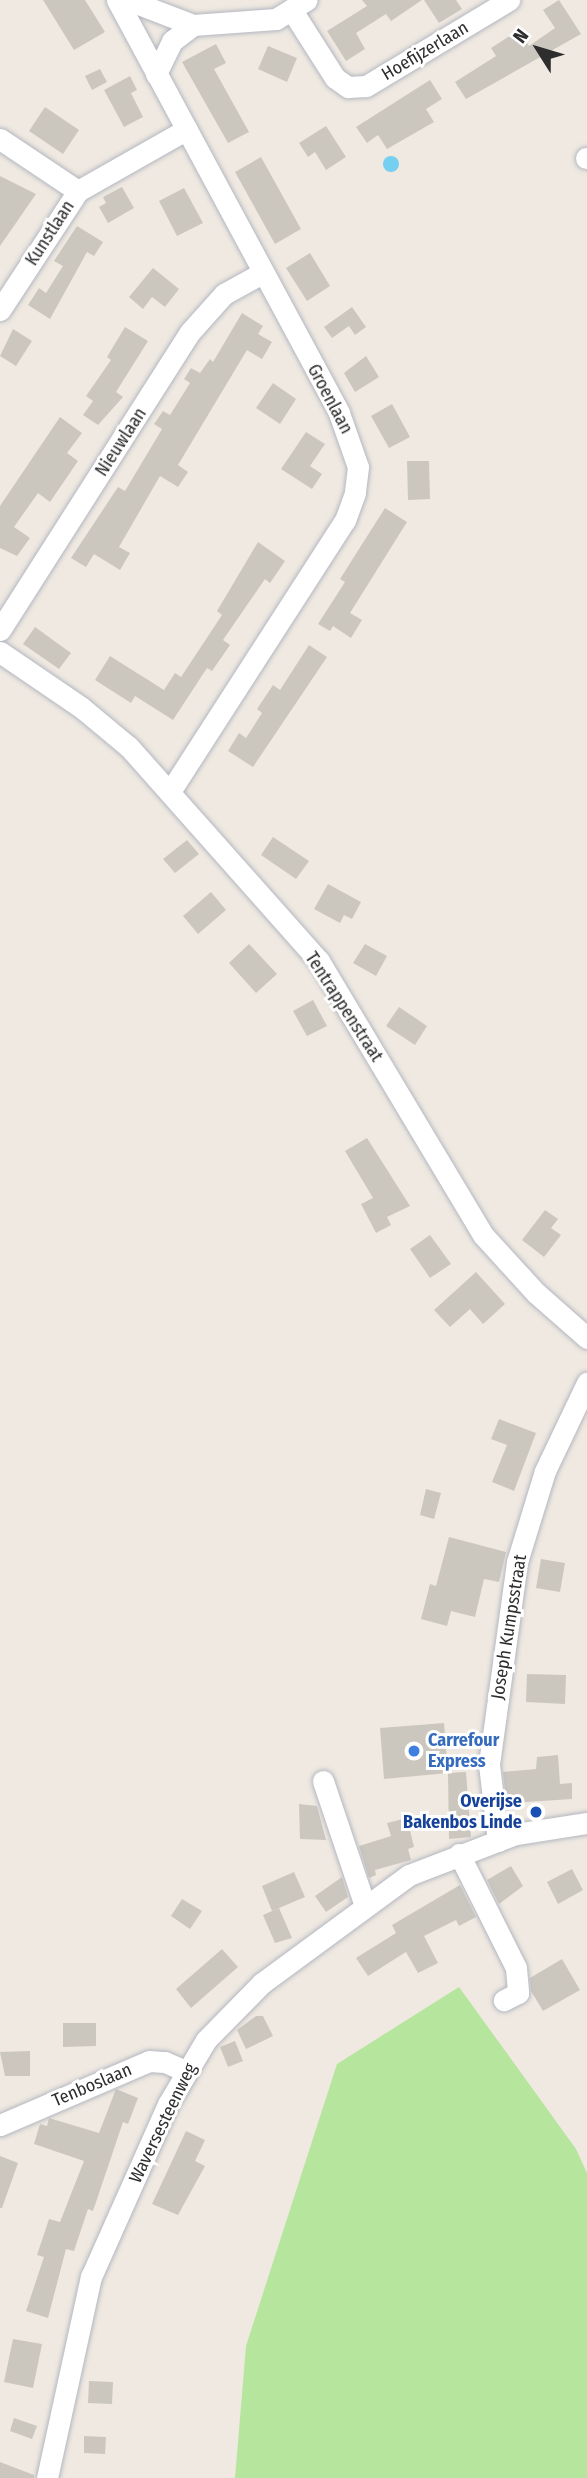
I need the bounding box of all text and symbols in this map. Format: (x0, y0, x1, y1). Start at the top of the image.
north arrow (503, 14, 573, 84)
street label: Hoefijzerlaan (378, 17, 472, 85)
text: N (508, 25, 533, 48)
street label: Kunstlaan (21, 196, 79, 270)
street label: Groenlaan (303, 361, 357, 437)
street label: Nieuwlaan (91, 404, 151, 480)
street label: Tentrappenstraat (301, 948, 387, 1066)
street label: Joseph Kumpsstraat (487, 1553, 531, 1701)
place label: Carrefour Express (428, 1730, 499, 1772)
marker: Carrefour Express (406, 1743, 422, 1759)
place label: Overijse Bakenbos Linde (403, 1791, 522, 1834)
marker: Overijse Bakenbos Linde (528, 1804, 544, 1820)
street label: Tenboslaan (49, 2059, 135, 2111)
street label: Waversesteenweg (125, 2060, 201, 2186)

